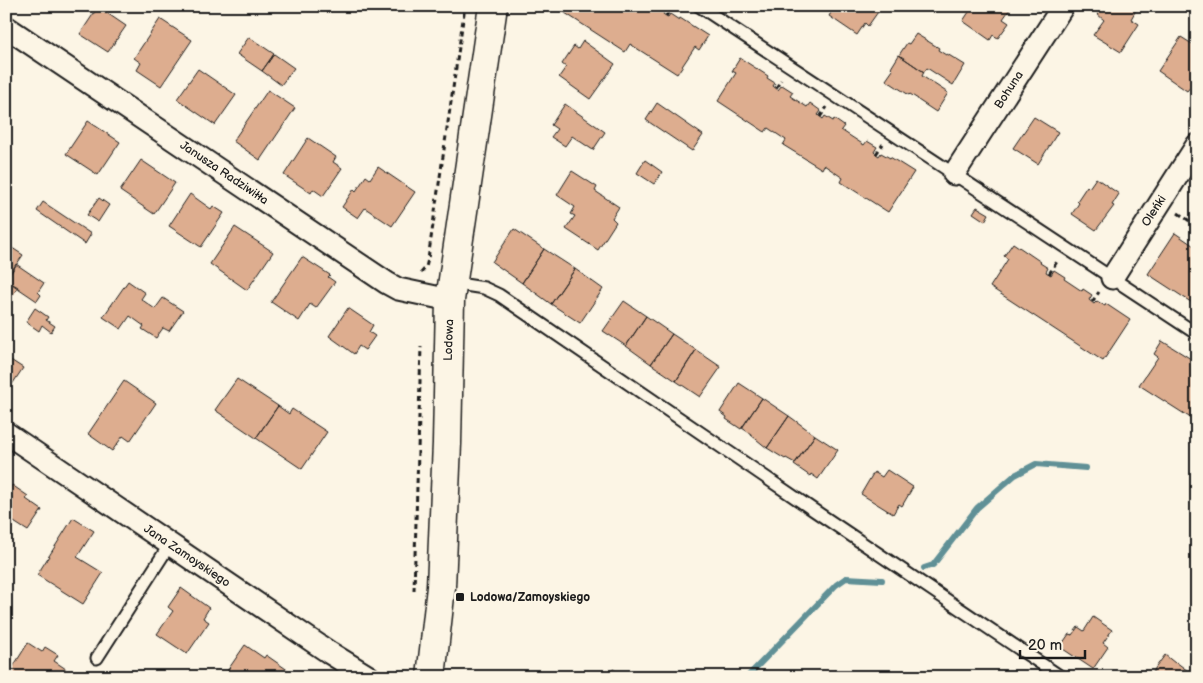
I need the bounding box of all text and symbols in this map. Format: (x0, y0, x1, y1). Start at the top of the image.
street label: Bohuna (991, 68, 1027, 112)
street label: Janusza Radziwiłła (177, 138, 271, 208)
street label: Oleńki (1138, 192, 1170, 229)
street label: Lodowa (441, 319, 457, 361)
street label: Jana Zamoyskiego (141, 521, 233, 591)
place label: Lodowa/Zamoyskiego (470, 590, 590, 605)
marker: Lodowa/Zamoyskiego (454, 591, 466, 603)
scale bar (1020, 628, 1086, 660)
text: 20 m (1028, 636, 1062, 655)

